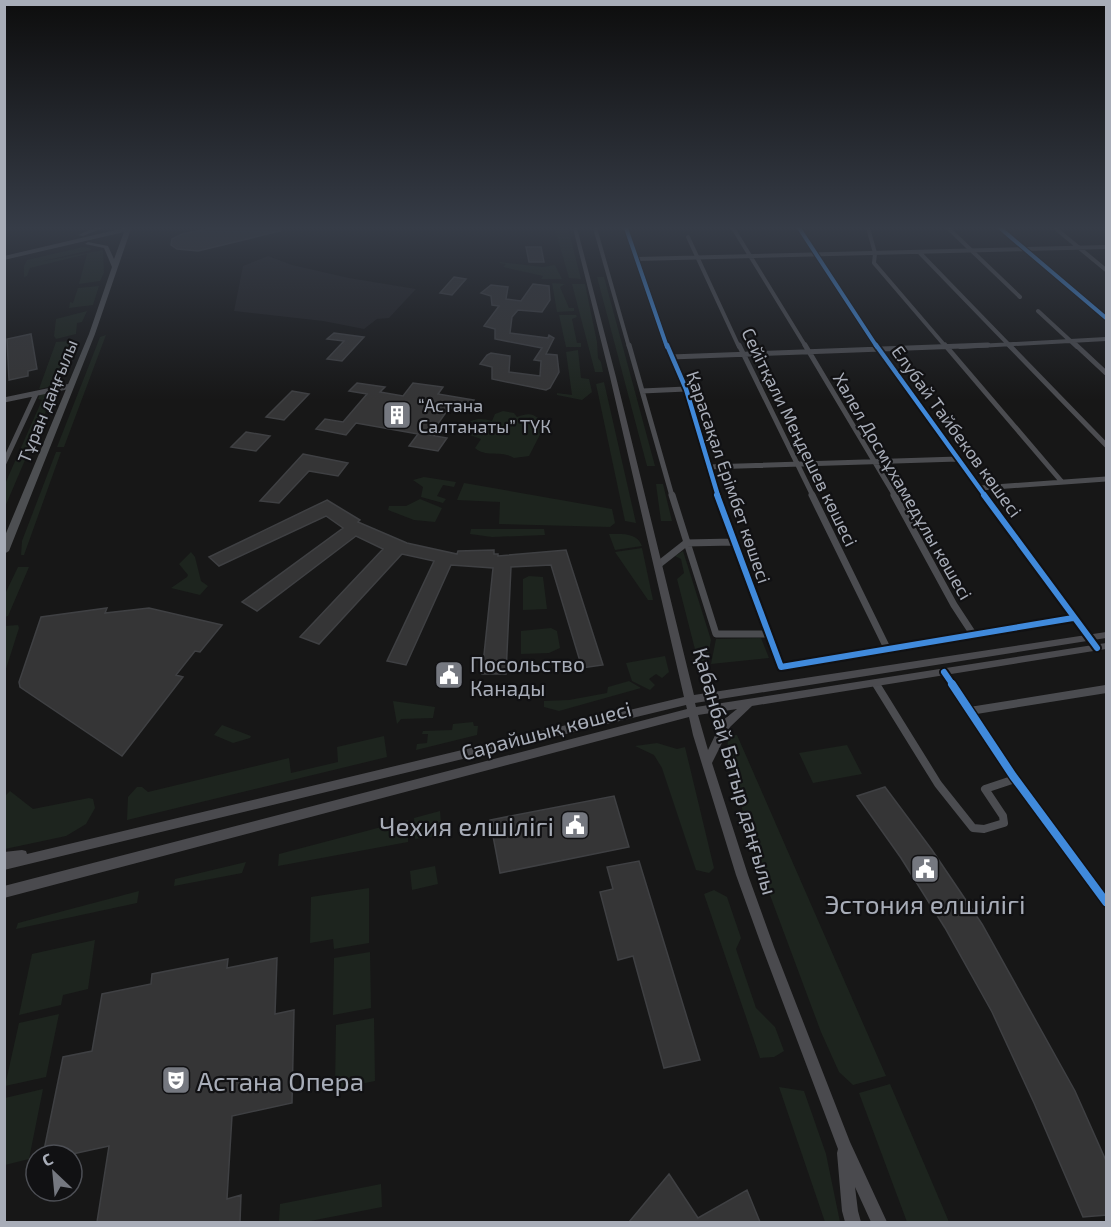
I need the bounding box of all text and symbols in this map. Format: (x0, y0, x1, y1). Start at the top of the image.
street label: Сейітқали Меңдешев көшесі (737, 324, 863, 550)
street label: Тұран даңғылы (12, 336, 82, 466)
street label: Елубай Тайбеков көшесі (887, 341, 1027, 521)
street label: Қарасақал Ерімбет көшесі (682, 368, 776, 586)
street label: Халел Досмұхамедұлы көшесі (829, 369, 977, 603)
place label: “Астана Салтанаты” ТҮК (418, 394, 551, 437)
building icon: “Астана Салтанаты” ТҮК (381, 399, 413, 431)
street label: Қабанбай Батыр даңғылы (689, 645, 783, 897)
place label: Посольство Канады (470, 651, 585, 700)
public building icon: Посольство Канады (433, 659, 465, 691)
street label: Сарайшық көшесі (458, 695, 634, 765)
public building icon: Чехия елшілігі (559, 809, 591, 841)
place label: Чехия елшілігі (379, 810, 554, 841)
public building icon: Эстония елшілігі (909, 853, 941, 885)
place label: Эстония елшілігі (824, 888, 1026, 919)
theatre icon: Астана Опера (160, 1064, 192, 1096)
place label: Астана Опера (197, 1065, 364, 1096)
north arrow (24, 1143, 84, 1203)
text: С (39, 1148, 56, 1170)

